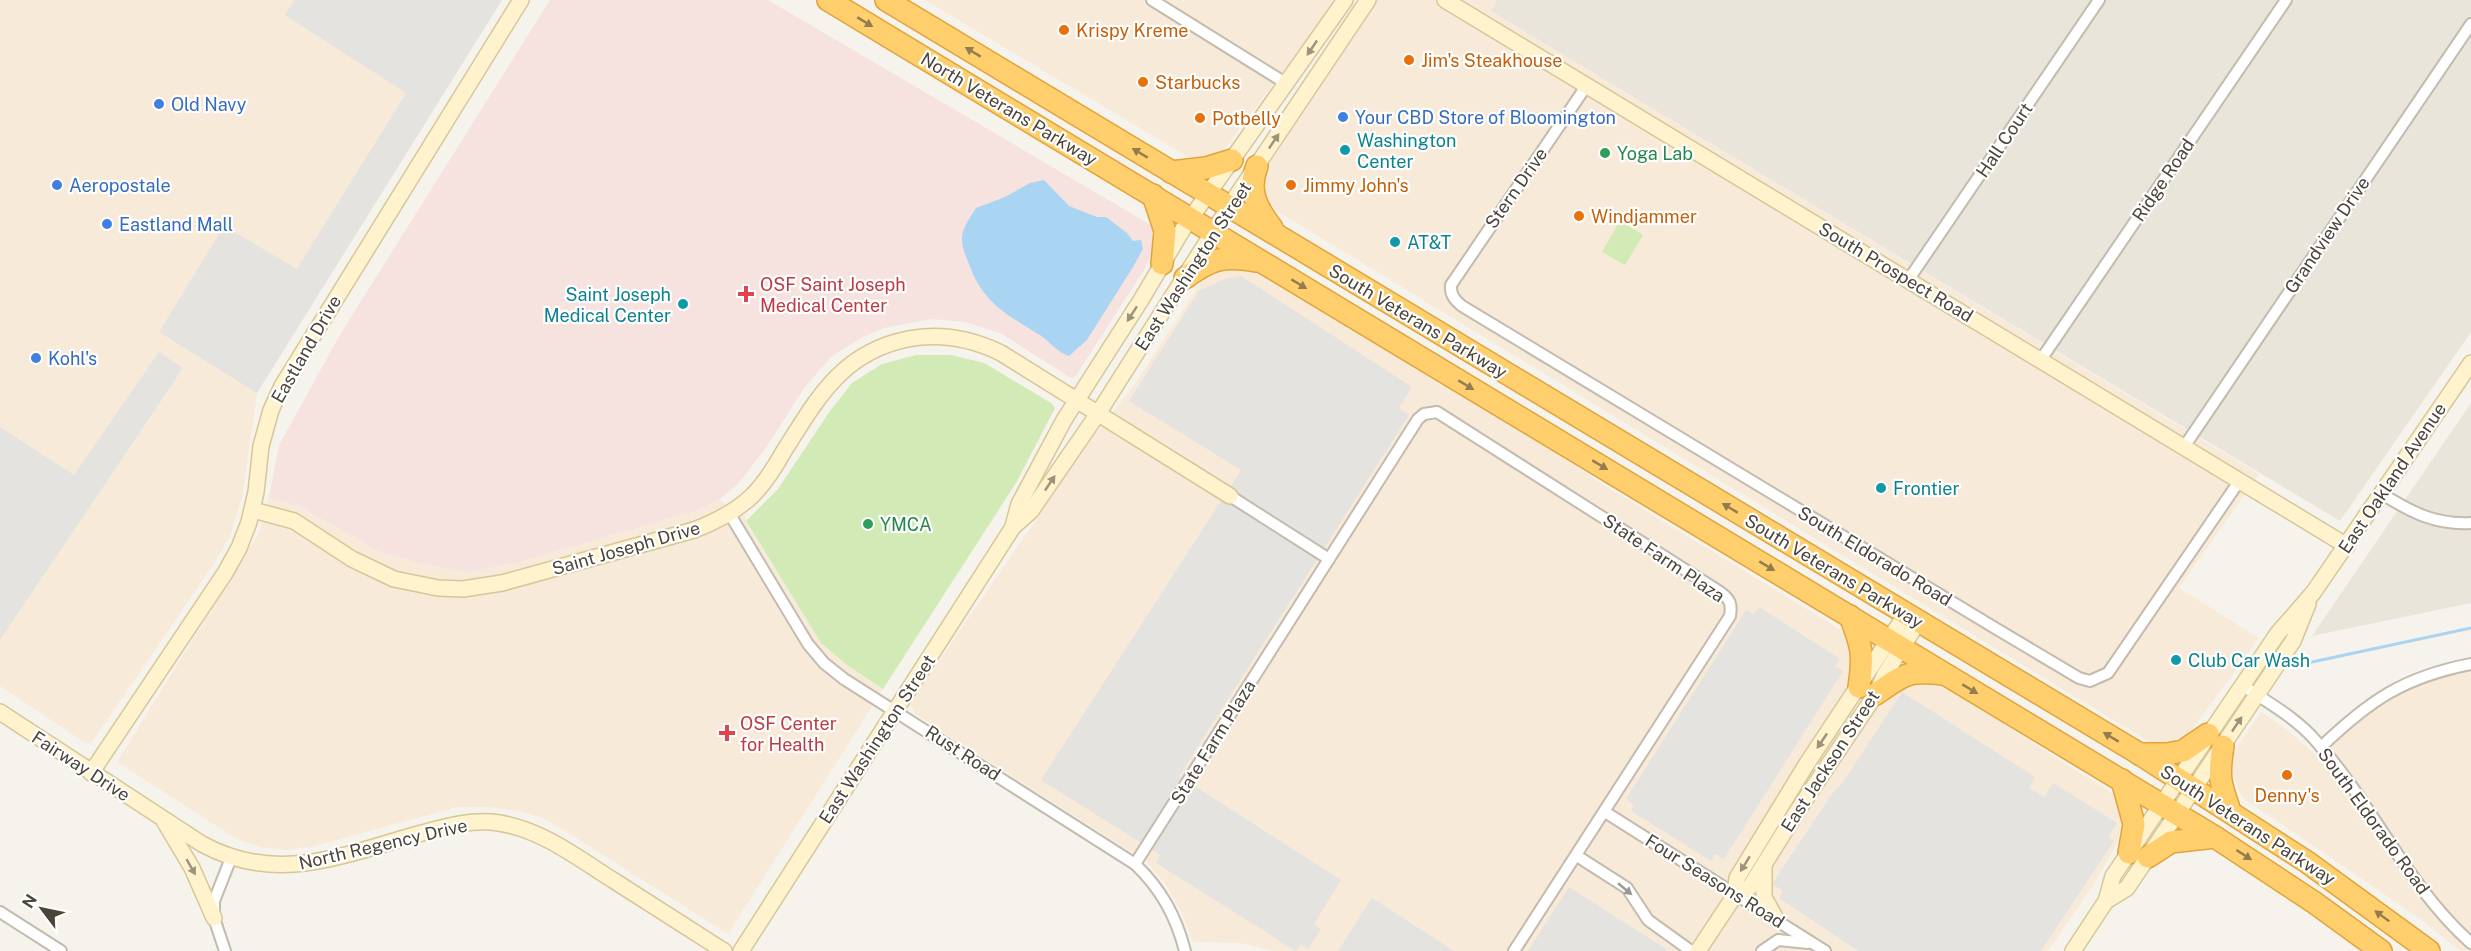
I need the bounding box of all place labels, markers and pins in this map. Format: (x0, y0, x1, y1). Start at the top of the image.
place label: Krispy Kreme (1076, 20, 1189, 41)
marker: Krispy Kreme (1057, 23, 1071, 37)
place label: Jim's Steakhouse (1421, 50, 1563, 71)
marker: Jim's Steakhouse (1402, 53, 1416, 67)
place label: Starbucks (1155, 72, 1240, 93)
marker: Starbucks (1136, 75, 1150, 89)
place label: Old Navy (171, 94, 247, 115)
marker: Old Navy (152, 97, 166, 111)
place label: Your CBD Store of Bloomington (1355, 107, 1616, 128)
place label: Potbelly (1212, 108, 1281, 129)
marker: Your CBD Store of Bloomington (1336, 110, 1350, 124)
marker: Potbelly (1193, 111, 1207, 125)
place label: Washington Center (1357, 130, 1456, 172)
marker: Washington Center (1338, 143, 1352, 157)
place label: Yoga Lab (1617, 143, 1693, 164)
marker: Yoga Lab (1598, 146, 1612, 160)
place label: Aeropostale (69, 175, 171, 196)
place label: Jimmy John's (1303, 175, 1409, 196)
marker: Aeropostale (50, 178, 64, 192)
marker: Jimmy John's (1284, 178, 1298, 192)
place label: Windjammer (1591, 206, 1697, 227)
marker: Windjammer (1572, 209, 1586, 223)
place label: Eastland Mall (119, 214, 233, 235)
marker: Eastland Mall (100, 217, 114, 231)
place label: AT&T (1407, 232, 1452, 253)
marker: AT&T (1388, 235, 1402, 249)
place label: OSF Saint Joseph Medical Center (760, 274, 906, 316)
place label: Saint Joseph Medical Center (544, 284, 671, 326)
marker: OSF Saint Joseph Medical Center (737, 285, 755, 303)
marker: Saint Joseph Medical Center (676, 297, 690, 311)
place label: Kohl's (48, 348, 97, 369)
marker: Kohl's (29, 351, 43, 365)
place label: Frontier (1893, 478, 1959, 499)
marker: Frontier (1874, 481, 1888, 495)
place label: YMCA (880, 514, 932, 535)
marker: YMCA (861, 517, 875, 531)
place label: Club Car Wash (2188, 650, 2310, 671)
marker: Club Car Wash (2169, 653, 2183, 667)
place label: OSF Center for Health (740, 713, 837, 755)
marker: OSF Center for Health (718, 724, 736, 742)
marker: Denny's (2280, 768, 2294, 782)
place label: Denny's (2254, 785, 2320, 806)

